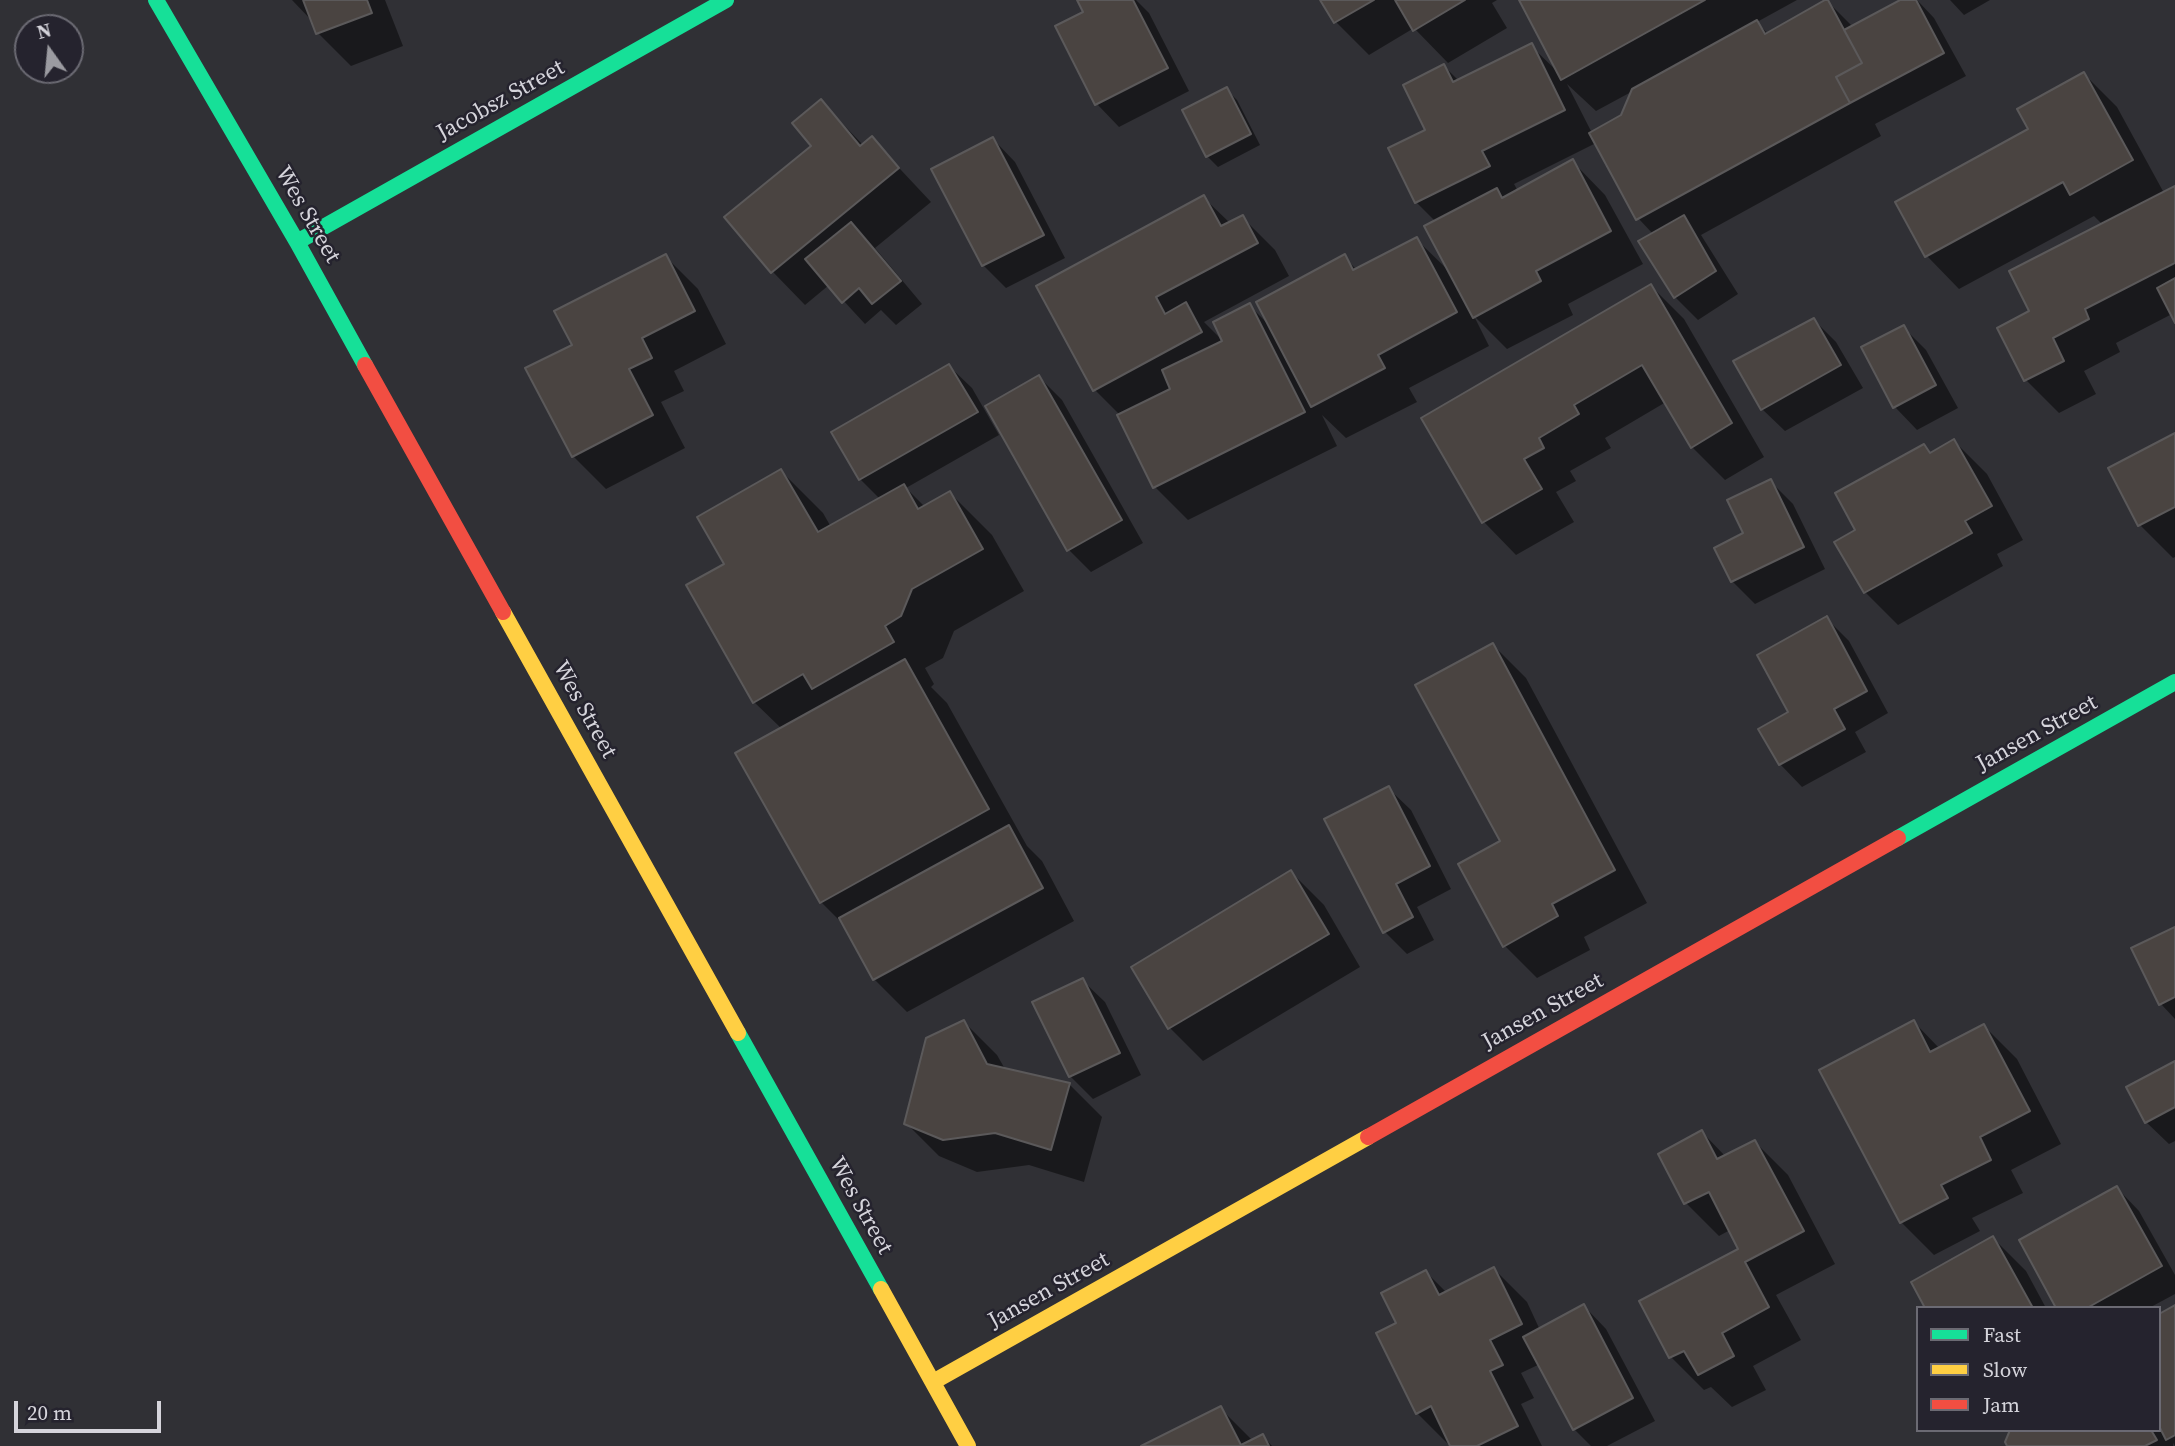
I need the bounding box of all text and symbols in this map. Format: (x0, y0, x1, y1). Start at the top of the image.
north arrow (14, 14, 84, 84)
text: N (34, 16, 54, 45)
street label: Jacobsz Street (432, 55, 570, 147)
street label: Wes Street (268, 162, 346, 268)
street label: Wes Street (546, 657, 622, 763)
street label: Jansen Street (1972, 689, 2102, 779)
street label: Jansen Street (1478, 967, 1608, 1057)
street label: Wes Street (822, 1153, 898, 1259)
street label: Jansen Street (984, 1246, 1114, 1336)
legend (1916, 1306, 2161, 1432)
text: Fast (1983, 1320, 2021, 1349)
text: Slow (1983, 1355, 2027, 1384)
scale bar (18, 1386, 164, 1430)
text: Jam (1983, 1390, 2020, 1419)
text: 20 m (27, 1398, 72, 1427)

